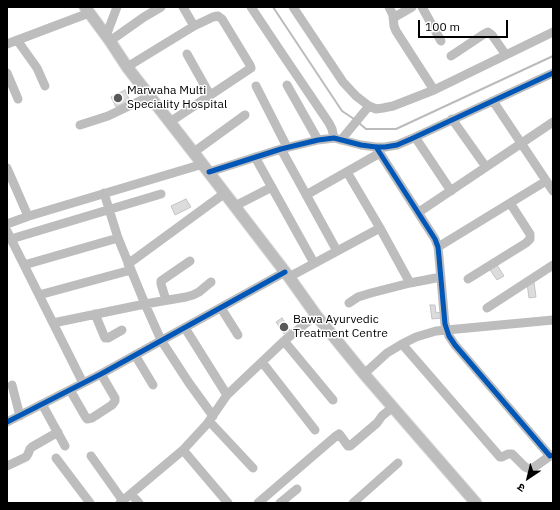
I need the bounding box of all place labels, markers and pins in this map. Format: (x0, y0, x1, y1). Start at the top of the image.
place label: Marwaha Multi Speciality Hospital (127, 84, 227, 112)
marker: Marwaha Multi Speciality Hospital (112, 92, 124, 104)
place label: Bawa Ayurvedic Treatment Centre (293, 313, 388, 341)
marker: Bawa Ayurvedic Treatment Centre (278, 321, 290, 333)

